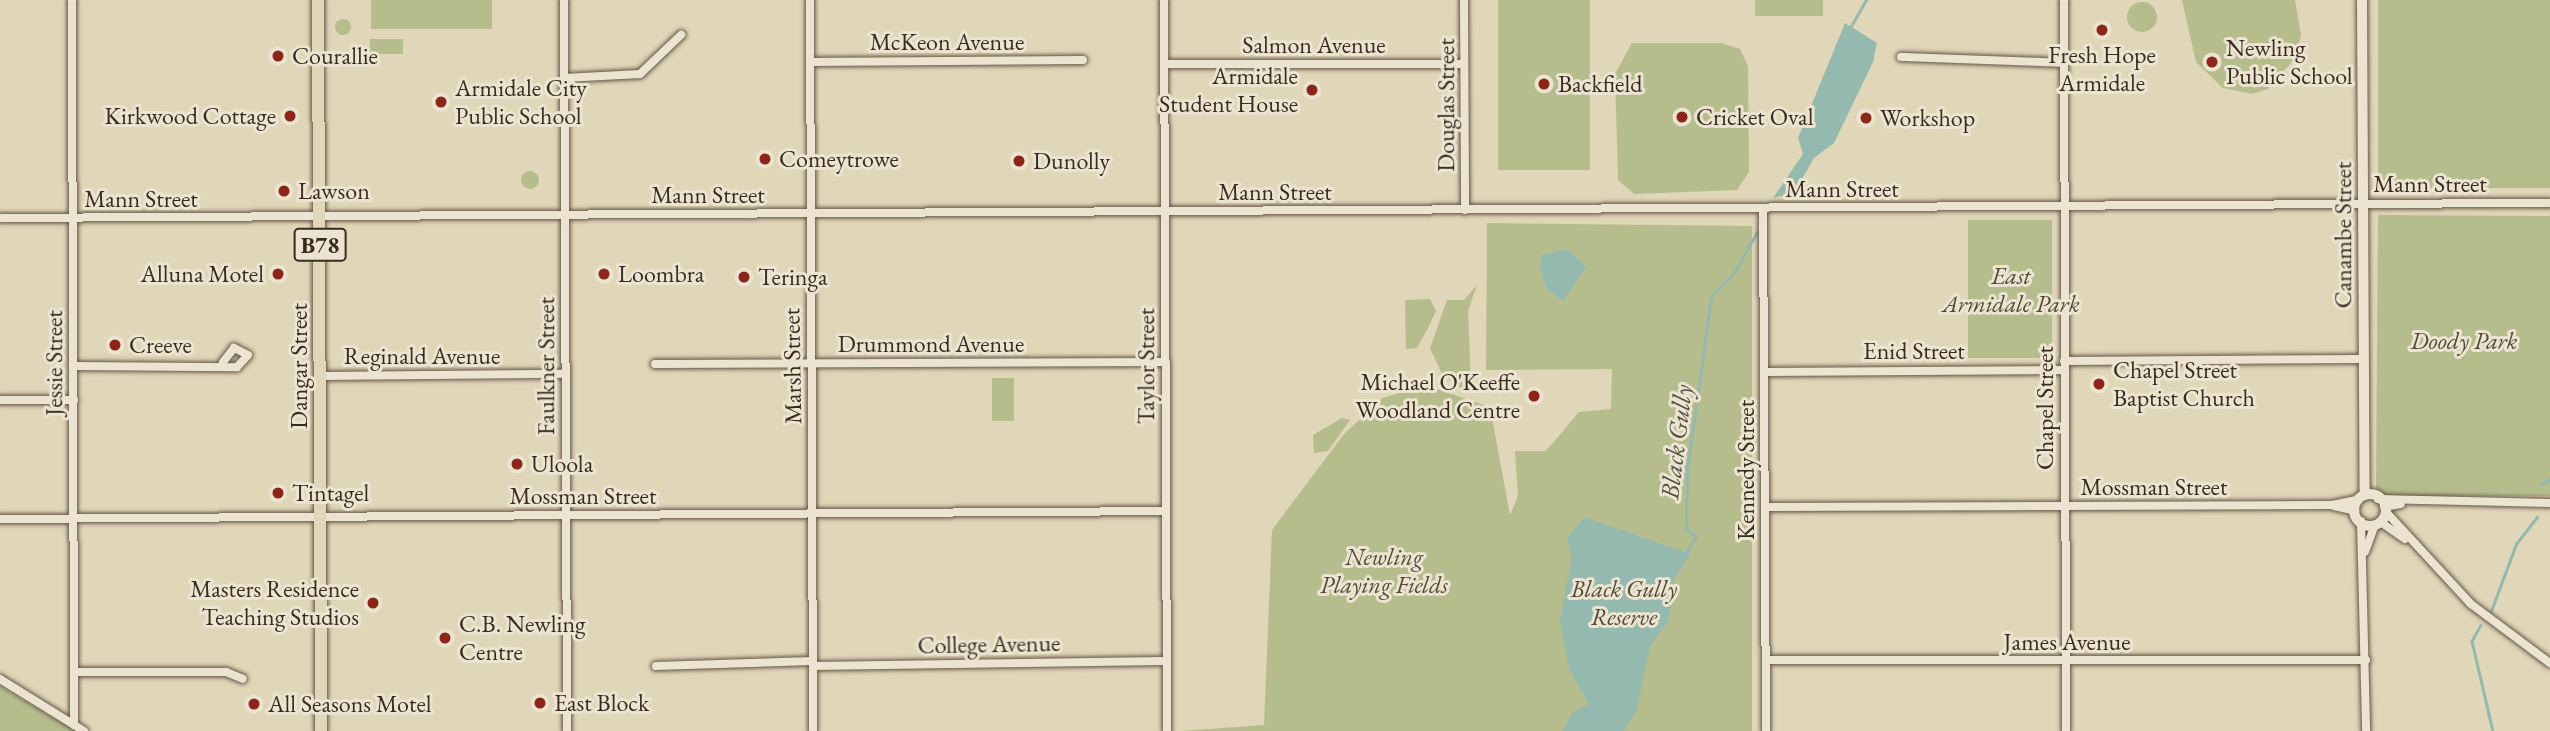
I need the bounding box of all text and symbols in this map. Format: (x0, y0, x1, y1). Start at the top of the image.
marker: Fresh Hope Armidale (2094, 22, 2110, 38)
street label: McKeon Avenue (870, 28, 1024, 56)
street label: Salmon Avenue (1242, 31, 1386, 59)
place label: Newling Public School (2226, 34, 2353, 90)
street label: Douglas Street (1432, 38, 1460, 172)
place label: Fresh Hope Armidale (2048, 41, 2156, 97)
place label: Courallie (292, 42, 378, 70)
marker: Courallie (270, 48, 286, 64)
marker: Newling Public School (2204, 54, 2220, 70)
place label: Armidale Student House (1159, 62, 1298, 118)
place label: Backfield (1558, 70, 1642, 98)
place label: Armidale City Public School (455, 74, 587, 130)
marker: Backfield (1536, 76, 1552, 92)
marker: Armidale Student House (1304, 82, 1320, 98)
marker: Armidale City Public School (433, 94, 449, 110)
place label: Kirkwood Cottage (105, 102, 276, 130)
place label: Cricket Oval (1696, 103, 1813, 131)
place label: Workshop (1880, 104, 1975, 132)
marker: Kirkwood Cottage (282, 108, 298, 124)
marker: Cricket Oval (1674, 109, 1690, 125)
marker: Workshop (1858, 110, 1874, 126)
place label: Comeytrowe (779, 145, 899, 173)
place label: Dunolly (1033, 147, 1110, 175)
marker: Comeytrowe (757, 151, 773, 167)
marker: Dunolly (1011, 153, 1027, 169)
street label: Canambe Street (2329, 162, 2357, 308)
street label: Mann Street (2373, 170, 2487, 198)
street label: Mann Street (1785, 175, 1899, 203)
place label: Lawson (298, 177, 370, 205)
street label: Mann Street (1218, 178, 1332, 206)
street label: Mann Street (651, 181, 765, 209)
marker: Lawson (276, 183, 292, 199)
street label: Mann Street (84, 185, 198, 213)
road number: B78 (292, 226, 348, 264)
place label: Alluna Motel (140, 260, 264, 288)
place label: Loombra (618, 260, 704, 288)
park label: East Armidale Park (1942, 262, 2080, 318)
place label: Teringa (758, 263, 828, 291)
marker: Alluna Motel (270, 266, 286, 282)
marker: Loombra (596, 266, 612, 282)
marker: Teringa (736, 269, 752, 285)
street label: Faulkner Street (532, 297, 560, 435)
street label: Dangar Street (285, 303, 313, 429)
street label: Marsh Street (777, 308, 807, 424)
street label: Taylor Street (1132, 308, 1160, 424)
street label: Jessie Street (40, 310, 68, 416)
park label: Doody Park (2410, 327, 2518, 355)
street label: Drummond Avenue (838, 330, 1024, 358)
place label: Creeve (129, 331, 192, 359)
marker: Creeve (107, 337, 123, 353)
street label: Enid Street (1863, 337, 1965, 365)
street label: Reginald Avenue (344, 342, 500, 370)
street label: Chapel Street (2031, 346, 2059, 470)
place label: Chapel Street Baptist Church (2113, 356, 2255, 412)
place label: Michael O'Keeffe Woodland Centre (1356, 368, 1520, 424)
marker: Chapel Street Baptist Church (2091, 376, 2107, 392)
water label: Black Gully (1654, 383, 1700, 501)
marker: Michael O'Keeffe Woodland Centre (1526, 388, 1542, 404)
street label: Kennedy Street (1732, 400, 1760, 540)
place label: Uloola (531, 450, 593, 478)
marker: Uloola (509, 456, 525, 472)
street label: Mossman Street (2081, 473, 2227, 501)
place label: Tintagel (292, 479, 369, 507)
street label: Mossman Street (510, 482, 656, 510)
marker: Tintagel (270, 485, 286, 501)
park label: Newling Playing Fields (1320, 543, 1448, 599)
place label: Masters Residence Teaching Studios (190, 575, 359, 631)
park label: Black Gully Reserve (1571, 575, 1677, 631)
marker: Masters Residence Teaching Studios (365, 595, 381, 611)
place label: C.B. Newling Centre (459, 610, 586, 666)
street label: College Avenue (917, 628, 1061, 660)
street label: James Avenue (2003, 628, 2131, 656)
marker: C.B. Newling Centre (437, 630, 453, 646)
place label: East Block (554, 689, 649, 717)
place label: All Seasons Motel (268, 690, 432, 718)
marker: East Block (532, 695, 548, 711)
marker: All Seasons Motel (246, 696, 262, 712)

